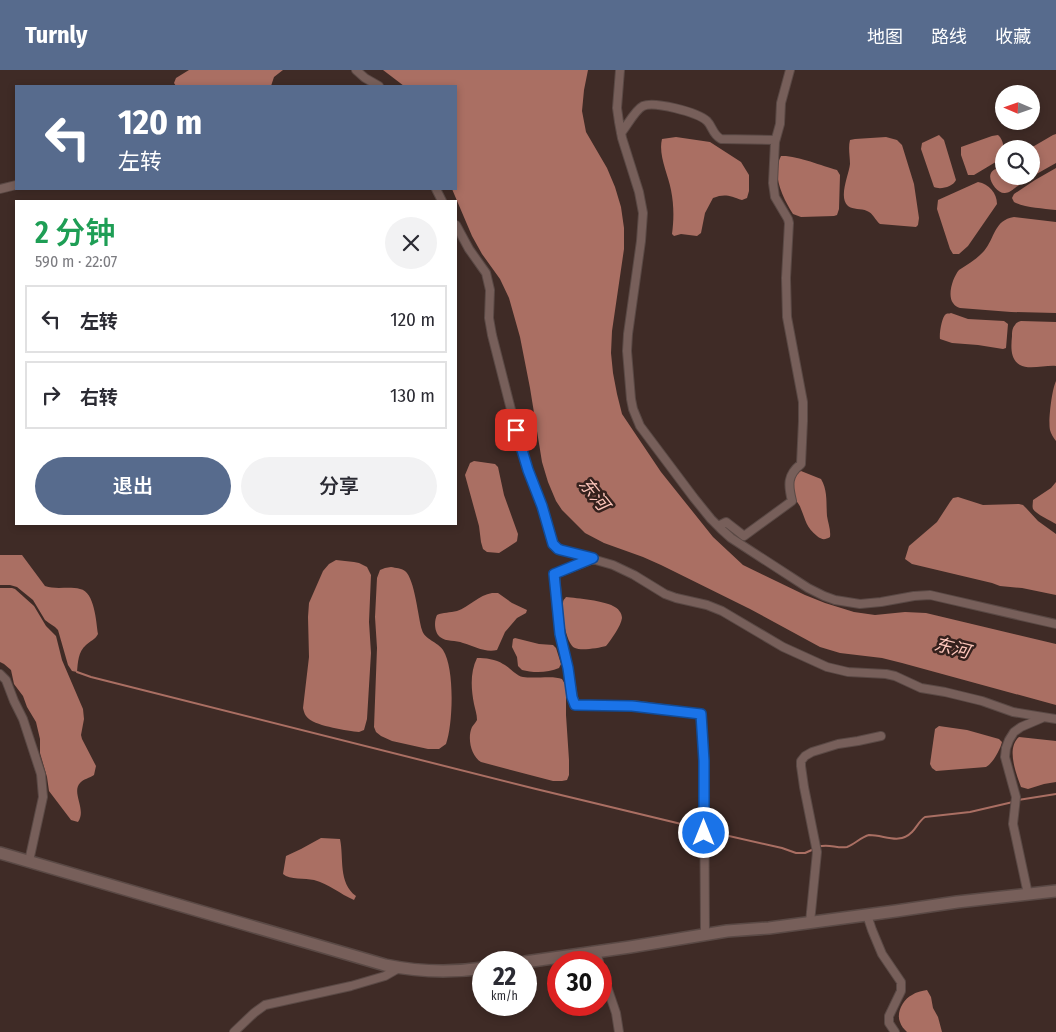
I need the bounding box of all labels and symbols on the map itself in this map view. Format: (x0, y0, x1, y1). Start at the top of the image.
north arrow (995, 85, 1040, 130)
pin (495, 409, 537, 451)
water label: 东河 (574, 473, 616, 517)
water label: 东河 (932, 633, 975, 664)
position arrow (677, 806, 729, 858)
speed limit sign: 30 (547, 951, 612, 1016)

